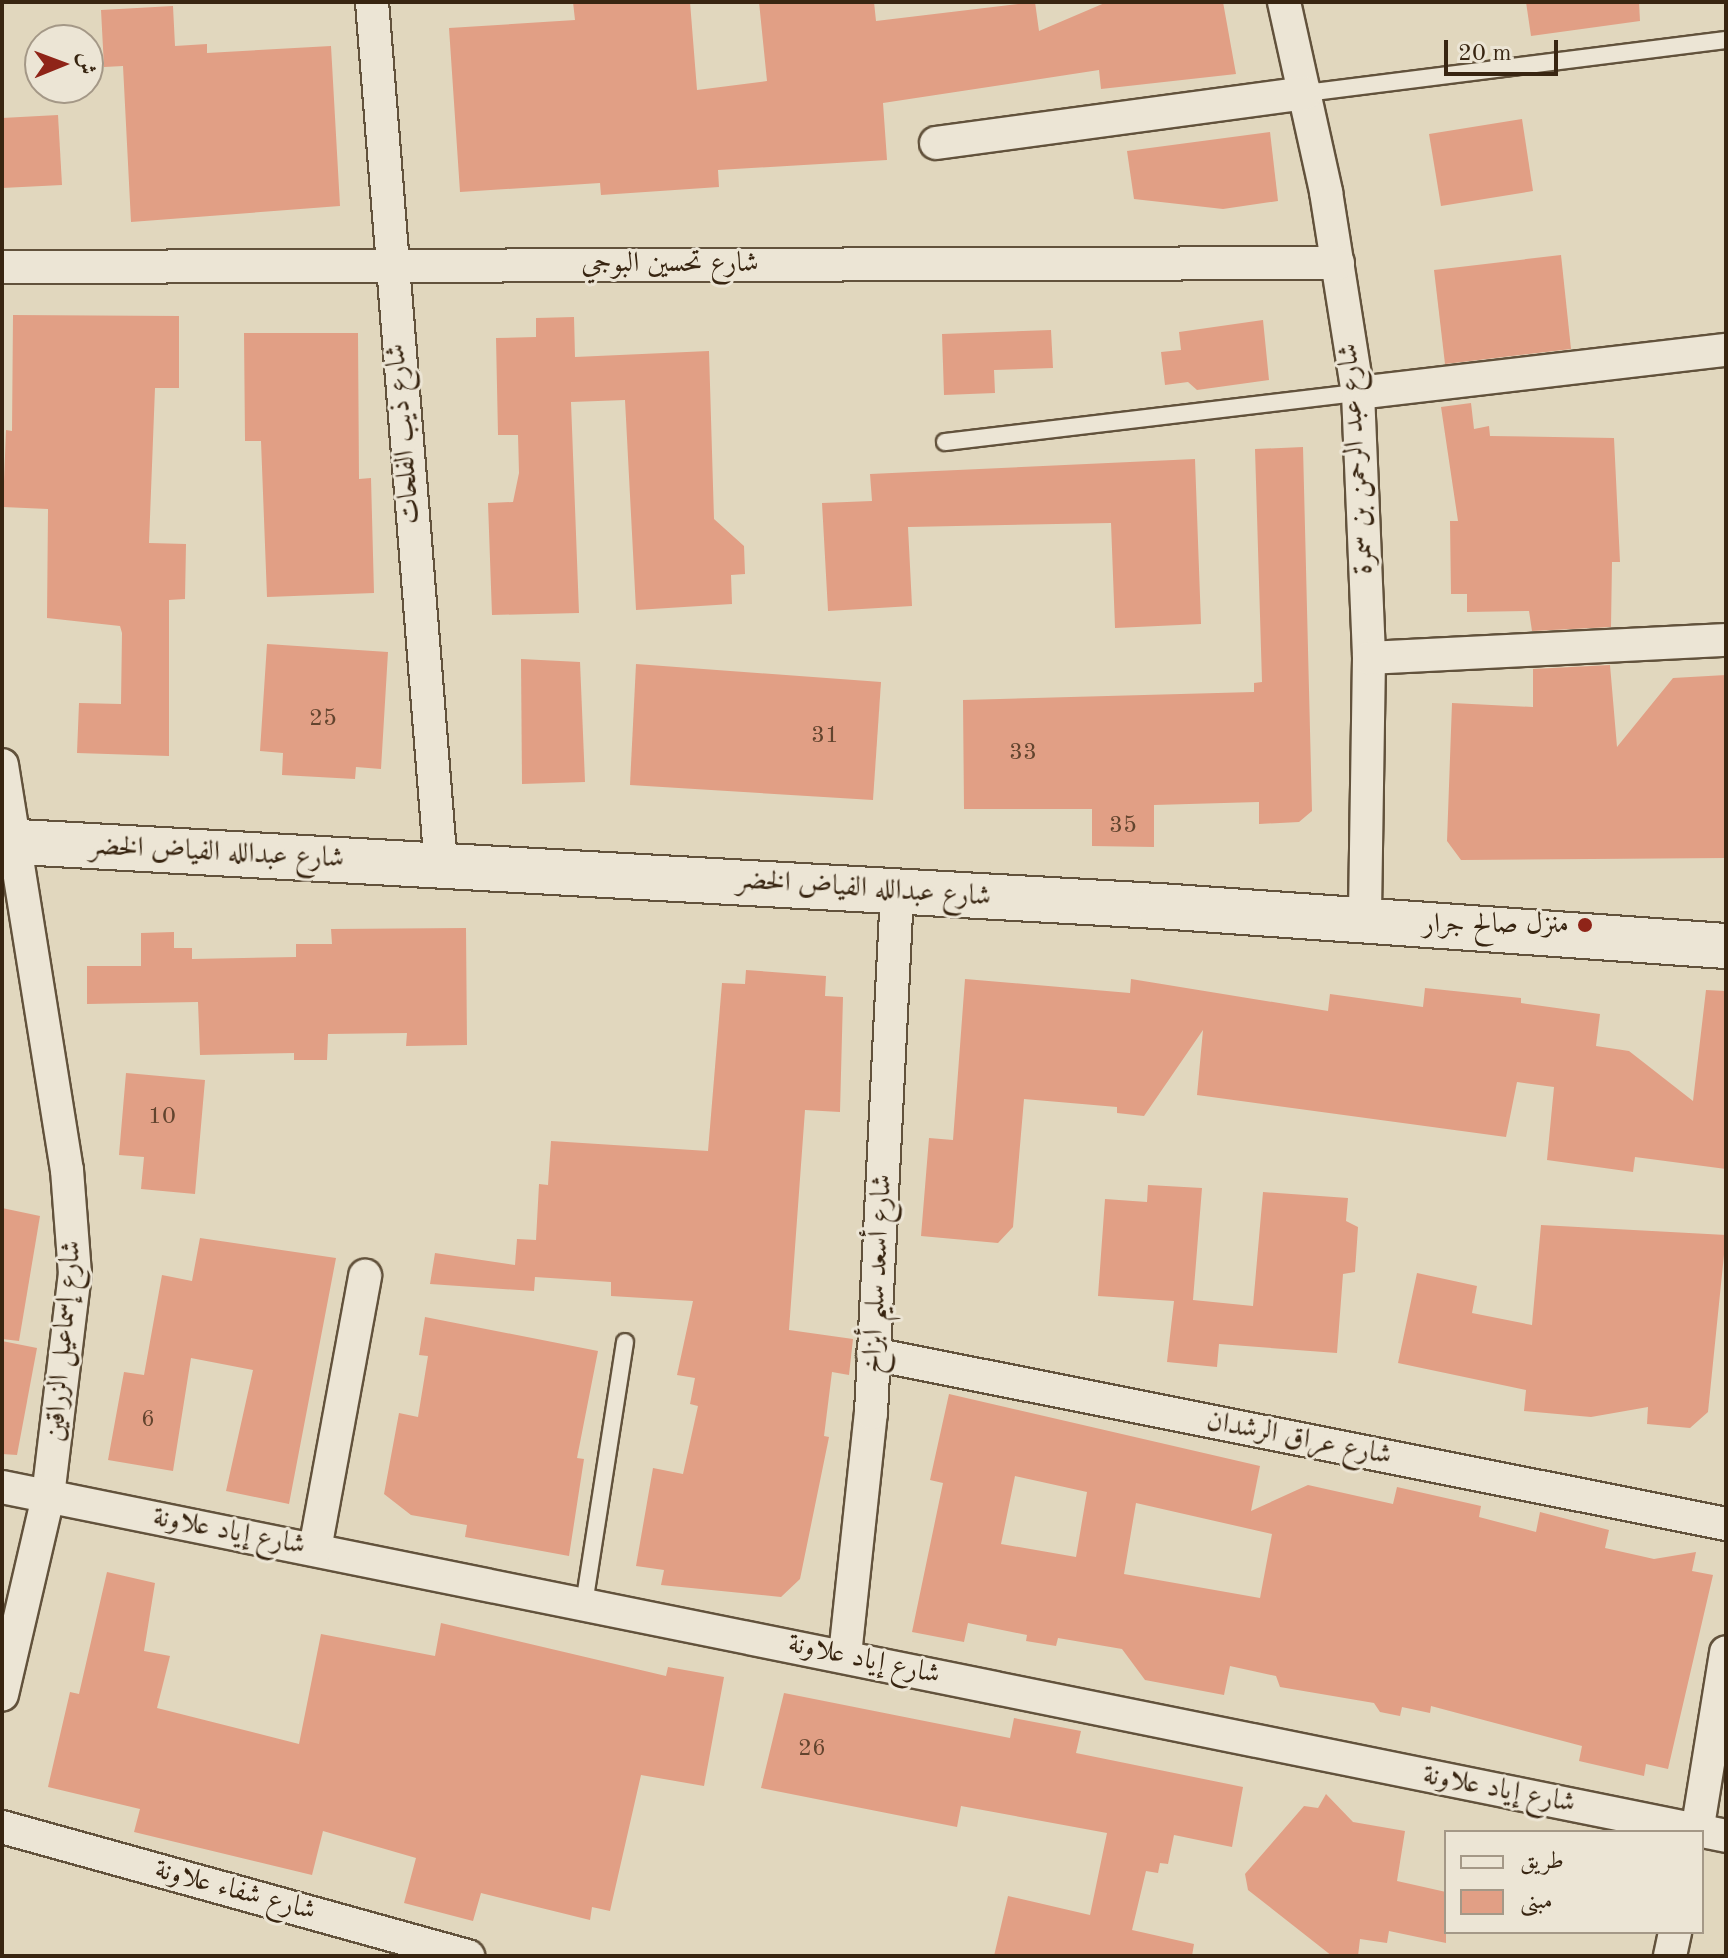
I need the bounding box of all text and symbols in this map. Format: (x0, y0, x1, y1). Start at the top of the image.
north arrow (24, 24, 104, 104)
scale bar (1448, 24, 1562, 74)
text: 20 m (1458, 42, 1512, 66)
text: ش (75, 53, 97, 75)
street label: شارع تحسين البوجي (581, 247, 759, 281)
street label: شارع ذيب الفلحات (379, 342, 429, 526)
street label: شارع عبد الرحمن بن سمرة (1332, 342, 1382, 576)
house number: 25 (309, 706, 337, 734)
house number: 31 (811, 723, 839, 751)
house number: 33 (1009, 740, 1037, 768)
house number: 35 (1109, 813, 1137, 841)
street label: شارع عبدالله الفياض الخضر (89, 830, 345, 876)
street label: شارع عبدالله الفياض الخضر (736, 863, 992, 915)
place label: منزل صالح جرار (1423, 908, 1569, 942)
marker: منزل صالح جرار (1576, 916, 1594, 934)
house number: 10 (148, 1104, 176, 1132)
street label: شارع أسعد سليم أبزاخ (856, 1173, 900, 1375)
street label: شارع إسماعيل الزراقين (38, 1239, 90, 1443)
street label: شارع عراق الرشدان (1204, 1405, 1394, 1473)
house number: 6 (141, 1407, 155, 1435)
street label: شارع إياد علاونة (150, 1501, 308, 1563)
street label: شارع إياد علاونة (785, 1628, 943, 1692)
house number: 26 (798, 1736, 826, 1764)
street label: شارع إياد علاونة (1420, 1759, 1578, 1821)
legend (1444, 1830, 1704, 1934)
text: طريق (1520, 1850, 1564, 1874)
street label: شارع شفاء علاونة (151, 1853, 319, 1929)
text: مبنى (1520, 1890, 1553, 1914)

